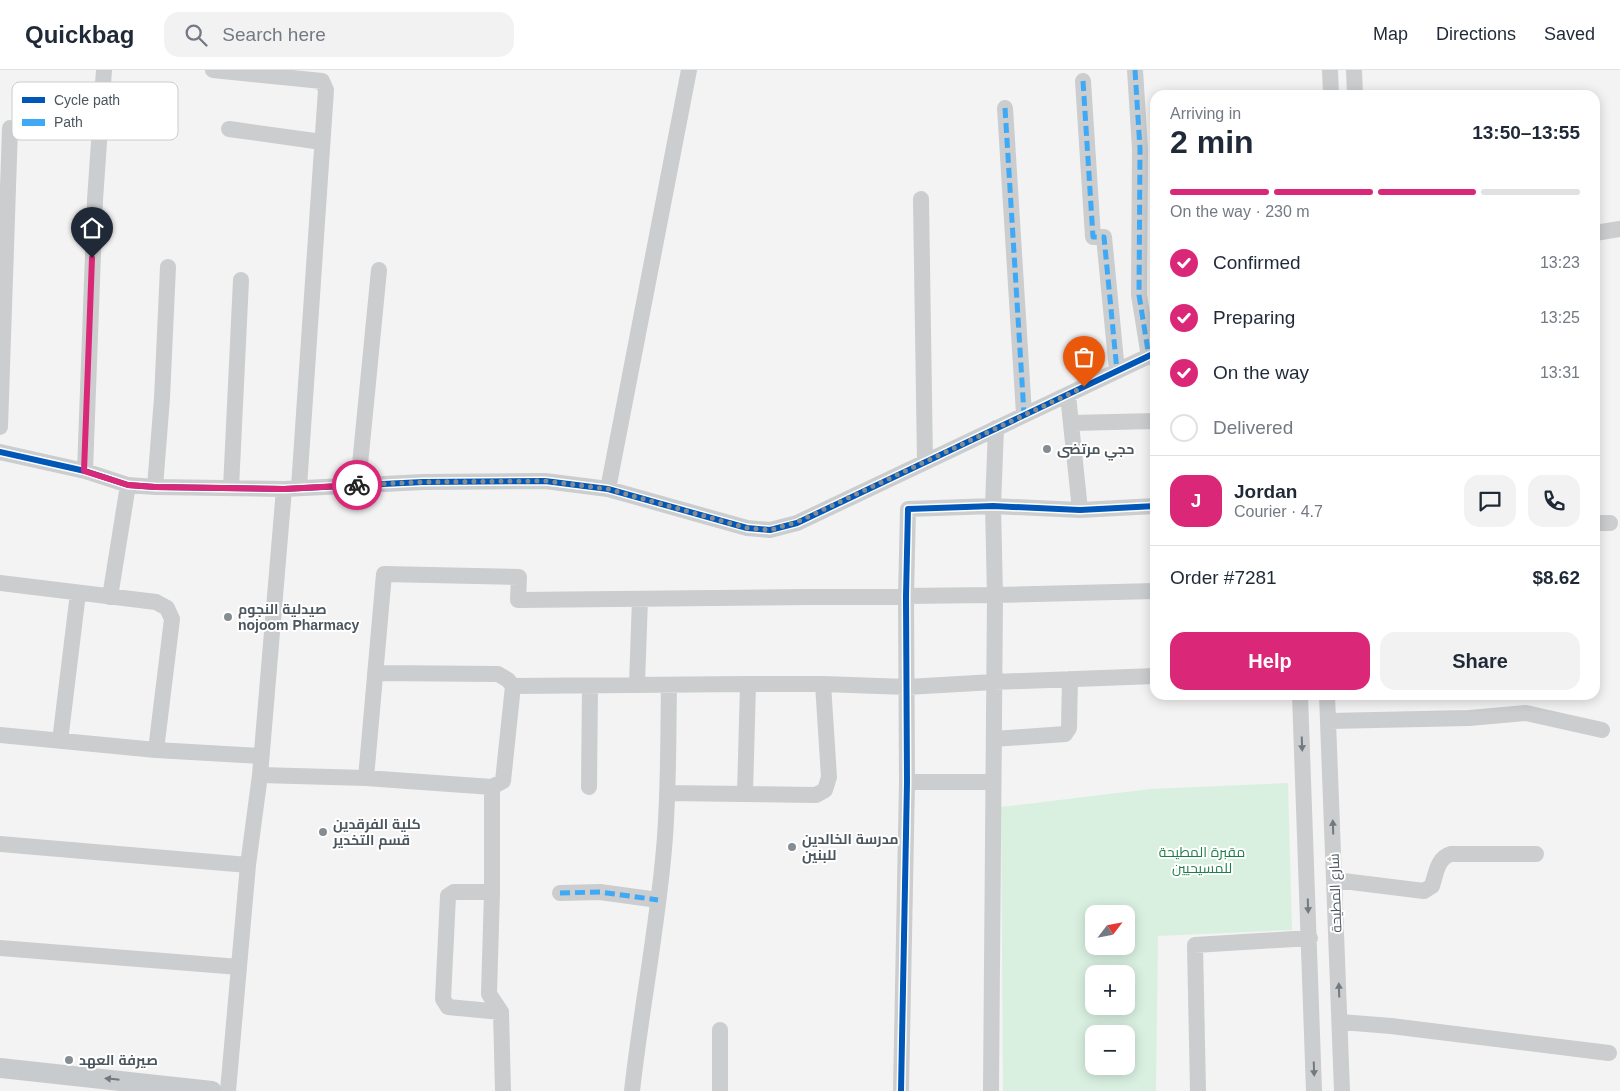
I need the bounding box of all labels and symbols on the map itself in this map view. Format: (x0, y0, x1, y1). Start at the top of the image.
legend (12, 82, 178, 140)
text: Cycle path (54, 92, 120, 108)
text: Path (54, 114, 83, 130)
pin (71, 207, 113, 258)
pin (1063, 336, 1105, 387)
place label: حجي مرتضى (1057, 441, 1134, 461)
marker: حجي مرتضى (1041, 443, 1053, 455)
courier (332, 460, 382, 510)
place label: صيدلية النجوم nojoom Pharmacy (238, 601, 360, 633)
marker: صيدلية النجوم nojoom Pharmacy (222, 611, 234, 623)
one-way arrow (1299, 736, 1307, 752)
place label: كلية الفرقدين قسم التخدير (332, 816, 421, 850)
one-way arrow (1328, 819, 1336, 835)
marker: كلية الفرقدين قسم التخدير (317, 826, 329, 838)
place label: مدرسة الخالدين للبنين (802, 831, 899, 864)
marker: مدرسة الخالدين للبنين (786, 841, 798, 853)
park label: مقبرة المطيحة للمسيحيين (1159, 844, 1245, 876)
street label: شارع المطيحة (1326, 853, 1345, 933)
one-way arrow (1305, 898, 1313, 914)
north arrow (1085, 905, 1135, 955)
one-way arrow (1335, 982, 1343, 998)
place label: صيرفة العهد (79, 1052, 158, 1069)
marker: صيرفة العهد (63, 1054, 75, 1066)
one-way arrow (1310, 1061, 1318, 1077)
one-way arrow (103, 1075, 119, 1083)

